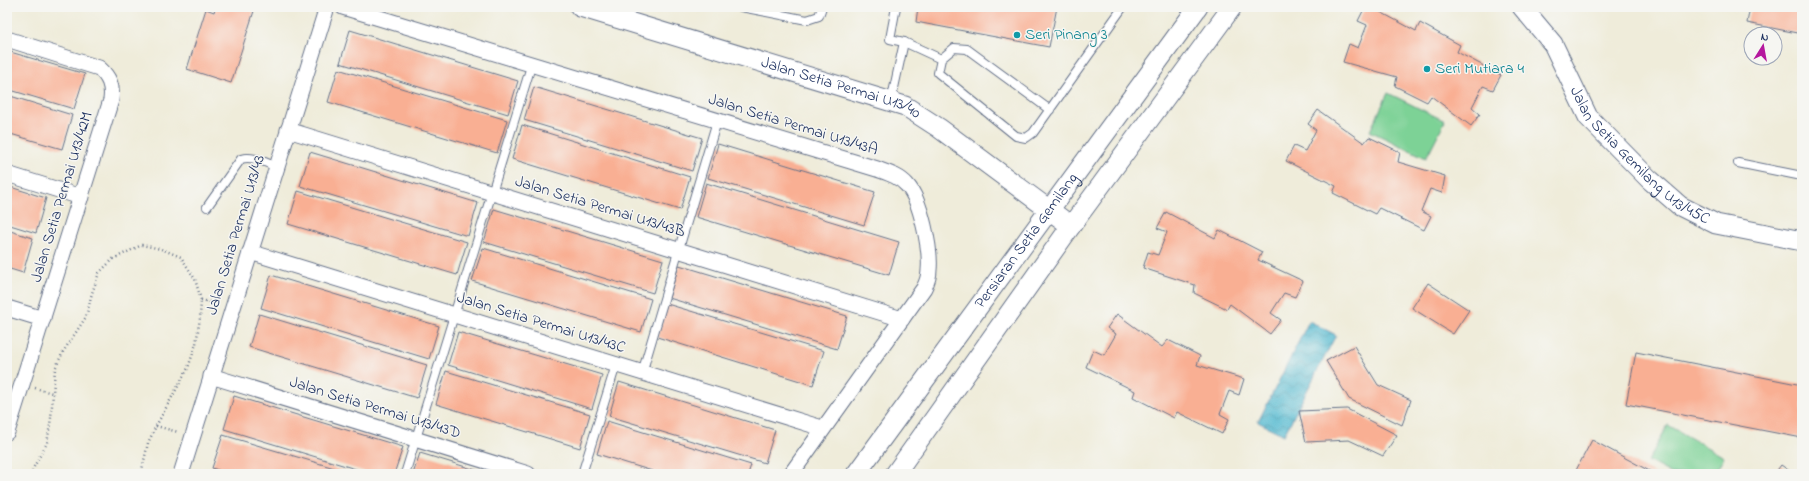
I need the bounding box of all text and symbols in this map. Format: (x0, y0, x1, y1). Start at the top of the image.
place label: Seri Pinang 3 (1025, 23, 1108, 47)
north arrow (1743, 26, 1783, 66)
text: N (1760, 29, 1770, 46)
marker: Seri Pinang 3 (1012, 30, 1022, 40)
street label: Jalan Setia Permai U13/40 (758, 51, 926, 125)
place label: Seri Mutiara 4 (1435, 57, 1525, 81)
marker: Seri Mutiara 4 (1422, 64, 1432, 74)
street label: Jalan Setia Gemilang U13/45C (1563, 83, 1714, 231)
street label: Jalan Setia Permai U13/43A (705, 88, 881, 162)
street label: Jalan Setia Permai U13/42M (25, 109, 99, 285)
street label: Jalan Setia Permai U13/43 (200, 152, 272, 318)
street label: Persiaran Setia Gemilang (969, 168, 1085, 314)
street label: Jalan Setia Permai U13/43B (512, 170, 688, 244)
street label: Jalan Setia Permai U13/43C (454, 286, 628, 360)
street label: Jalan Setia Permai U13/43D (286, 370, 464, 446)

